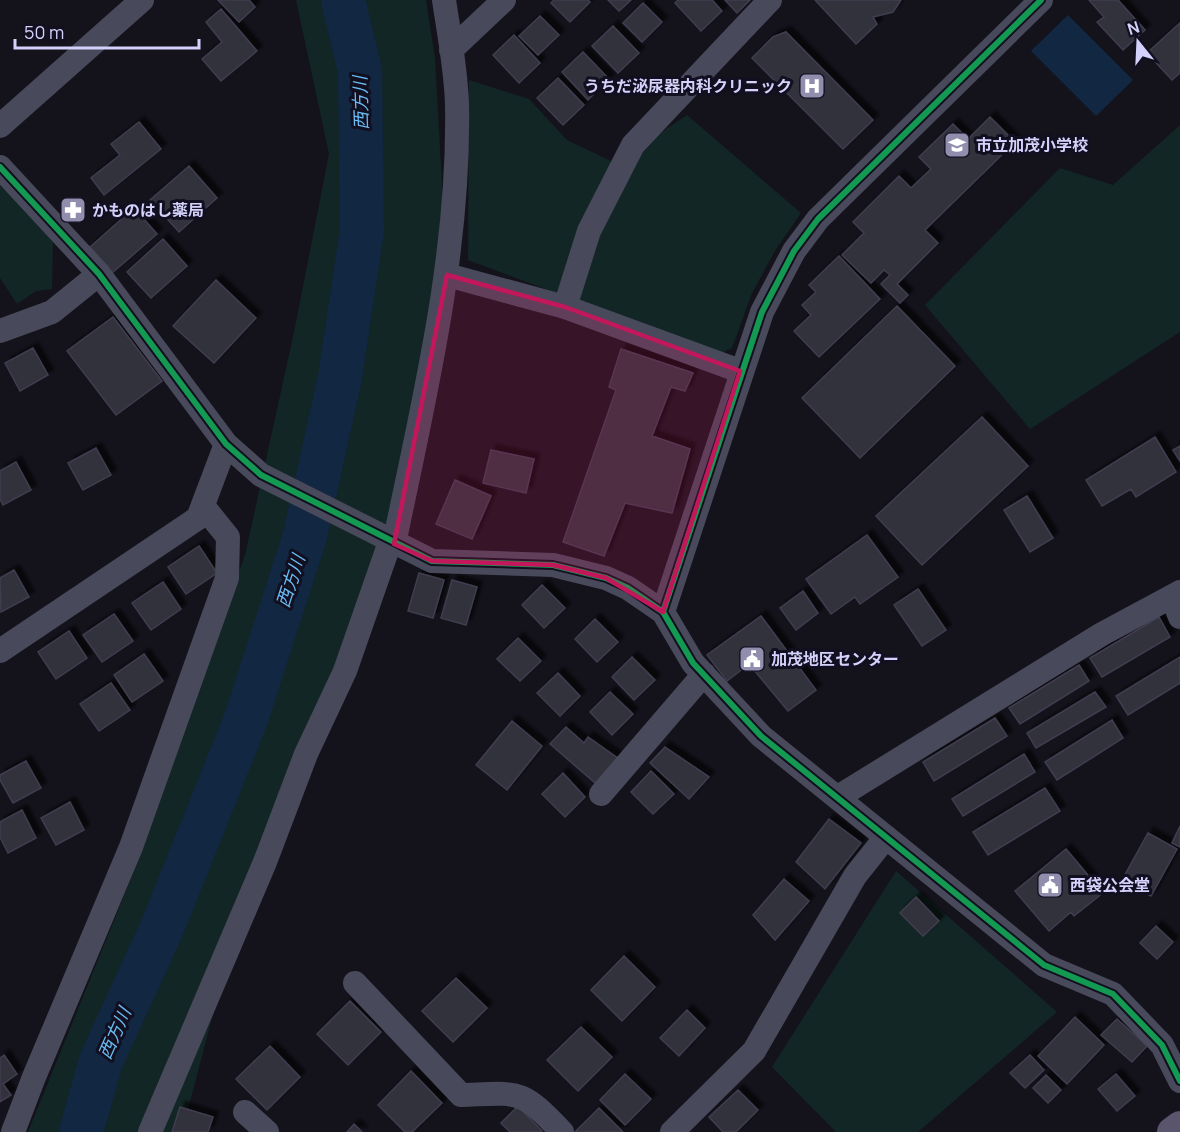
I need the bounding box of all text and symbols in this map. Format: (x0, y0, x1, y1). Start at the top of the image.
scale bar (15, 12, 200, 50)
north arrow (1108, 12, 1168, 72)
text: N (1124, 15, 1142, 40)
text: 50 m (24, 20, 64, 44)
hospital icon: うちだ泌尿器内科クリニック (797, 71, 827, 101)
water label: 西方川 (347, 74, 373, 130)
place label: うちだ泌尿器内科クリニック (584, 75, 792, 97)
school or university icon: 市立加茂小学校 (942, 130, 972, 160)
place label: 市立加茂小学校 (976, 134, 1088, 156)
pharmacy icon: かものはし薬局 (58, 195, 88, 225)
place label: かものはし薬局 (92, 199, 204, 221)
water label: 西方川 (270, 550, 310, 610)
public building icon: 加茂地区センター (737, 644, 767, 674)
place label: 加茂地区センター (771, 648, 899, 670)
public building icon: 西袋公会堂 (1035, 870, 1065, 900)
place label: 西袋公会堂 (1070, 874, 1150, 896)
water label: 西方川 (92, 1002, 137, 1063)

